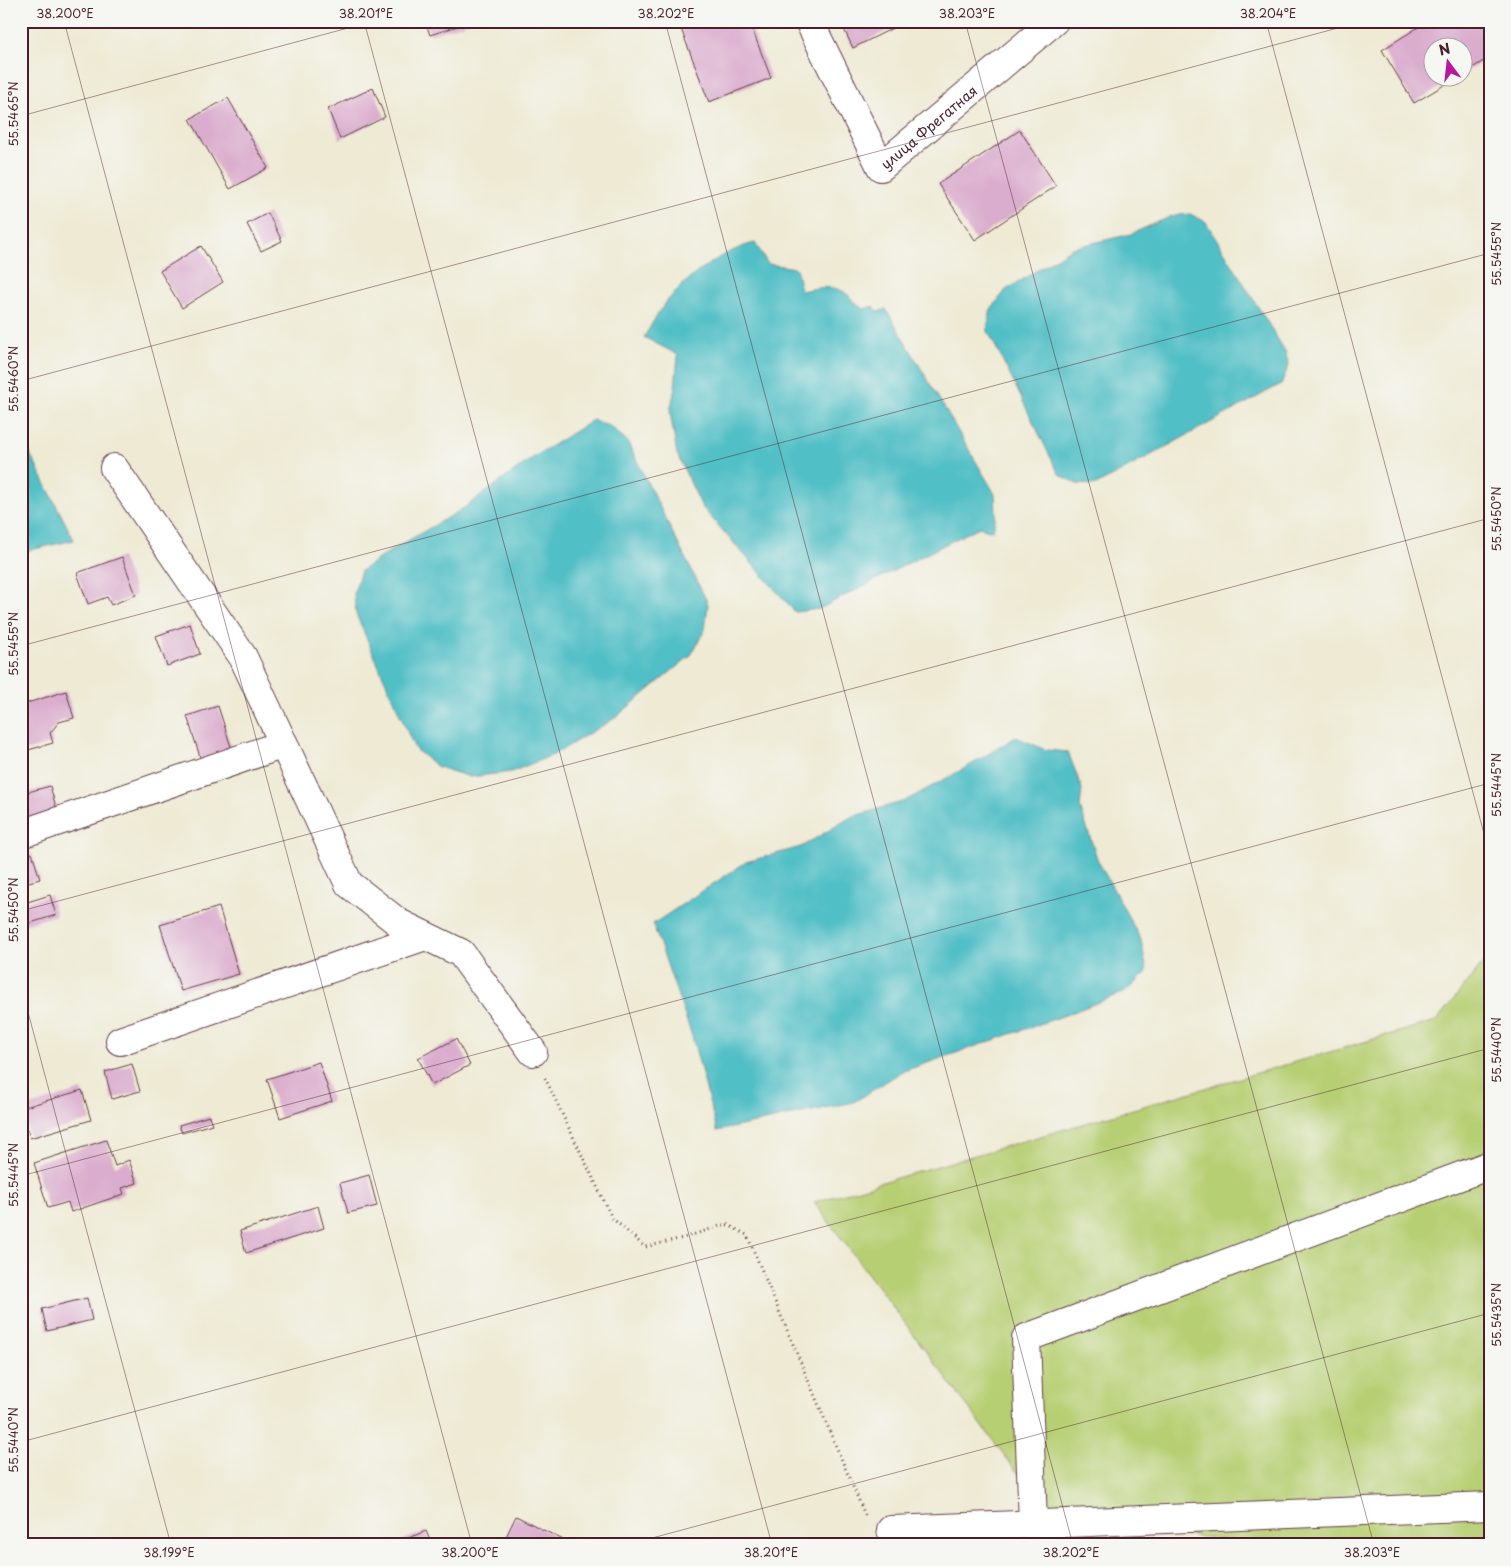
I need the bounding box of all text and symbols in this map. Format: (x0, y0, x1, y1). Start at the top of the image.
text: 38.200°E (36, 4, 94, 22)
text: 38.201°E (339, 4, 393, 22)
text: 38.202°E (638, 4, 694, 22)
text: 38.203°E (939, 4, 995, 22)
text: 38.204°E (1240, 4, 1296, 22)
text: N (1436, 37, 1453, 61)
north arrow (1424, 38, 1474, 88)
street label: улица Фрегатная (876, 80, 981, 174)
text: 55.5465°N (4, 81, 22, 147)
text: 55.5455°N (1487, 222, 1505, 286)
text: 55.5460°N (4, 346, 22, 412)
text: 55.5450°N (1487, 486, 1505, 552)
text: 55.5455°N (4, 612, 22, 676)
text: 55.5445°N (1487, 753, 1505, 817)
text: 55.5450°N (4, 877, 22, 943)
text: 55.5440°N (1487, 1017, 1505, 1083)
text: 55.5445°N (4, 1143, 22, 1207)
text: 55.5435°N (1487, 1283, 1505, 1347)
text: 55.5440°N (4, 1407, 22, 1473)
text: 38.199°E (143, 1543, 195, 1561)
text: 38.200°E (441, 1543, 499, 1561)
text: 38.201°E (744, 1543, 798, 1561)
text: 38.202°E (1043, 1543, 1099, 1561)
text: 38.203°E (1344, 1543, 1400, 1561)

